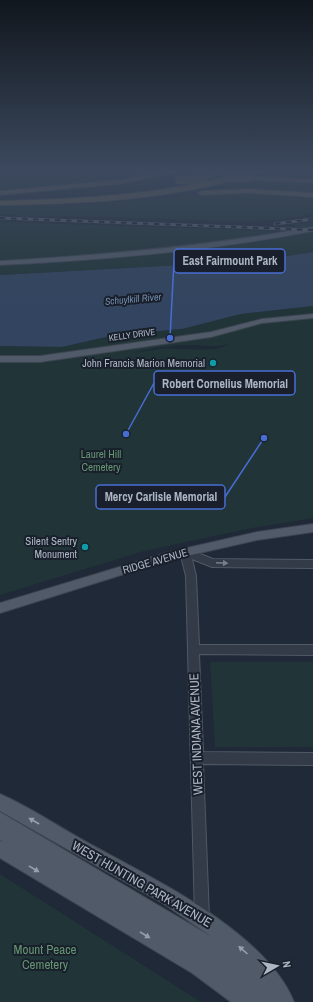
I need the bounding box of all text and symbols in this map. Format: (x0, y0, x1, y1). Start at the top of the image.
callout: East Fairmount Park (174, 249, 285, 273)
text: East Fairmount Park (182, 253, 278, 269)
water label: Schuylkill River (104, 290, 162, 308)
street label: KELLY DRIVE (108, 326, 156, 344)
place label: John Francis Marion Memorial (82, 356, 205, 370)
marker: John Francis Marion Memorial (208, 358, 218, 368)
callout: Robert Cornelius Memorial (154, 371, 295, 395)
text: Robert Cornelius Memorial (162, 376, 288, 392)
park label: Laurel Hill Cemetery (81, 447, 121, 474)
callout: Mercy Carlisle Memorial (96, 485, 225, 509)
text: Mercy Carlisle Memorial (105, 489, 218, 505)
place label: Silent Sentry Monument (25, 534, 77, 561)
marker: Silent Sentry Monument (80, 542, 90, 552)
street label: RIDGE AVENUE (121, 545, 189, 577)
one-way arrow (216, 560, 228, 567)
street label: WEST INDIANA AVENUE (185, 673, 207, 795)
one-way arrow (28, 818, 40, 825)
street label: WEST HUNTING PARK AVENUE (69, 837, 215, 931)
one-way arrow (29, 865, 39, 873)
one-way arrow (139, 932, 151, 939)
park label: Mount Peace Cemetery (14, 941, 76, 973)
one-way arrow (238, 945, 248, 955)
north arrow (257, 946, 297, 986)
text: N (279, 960, 294, 969)

